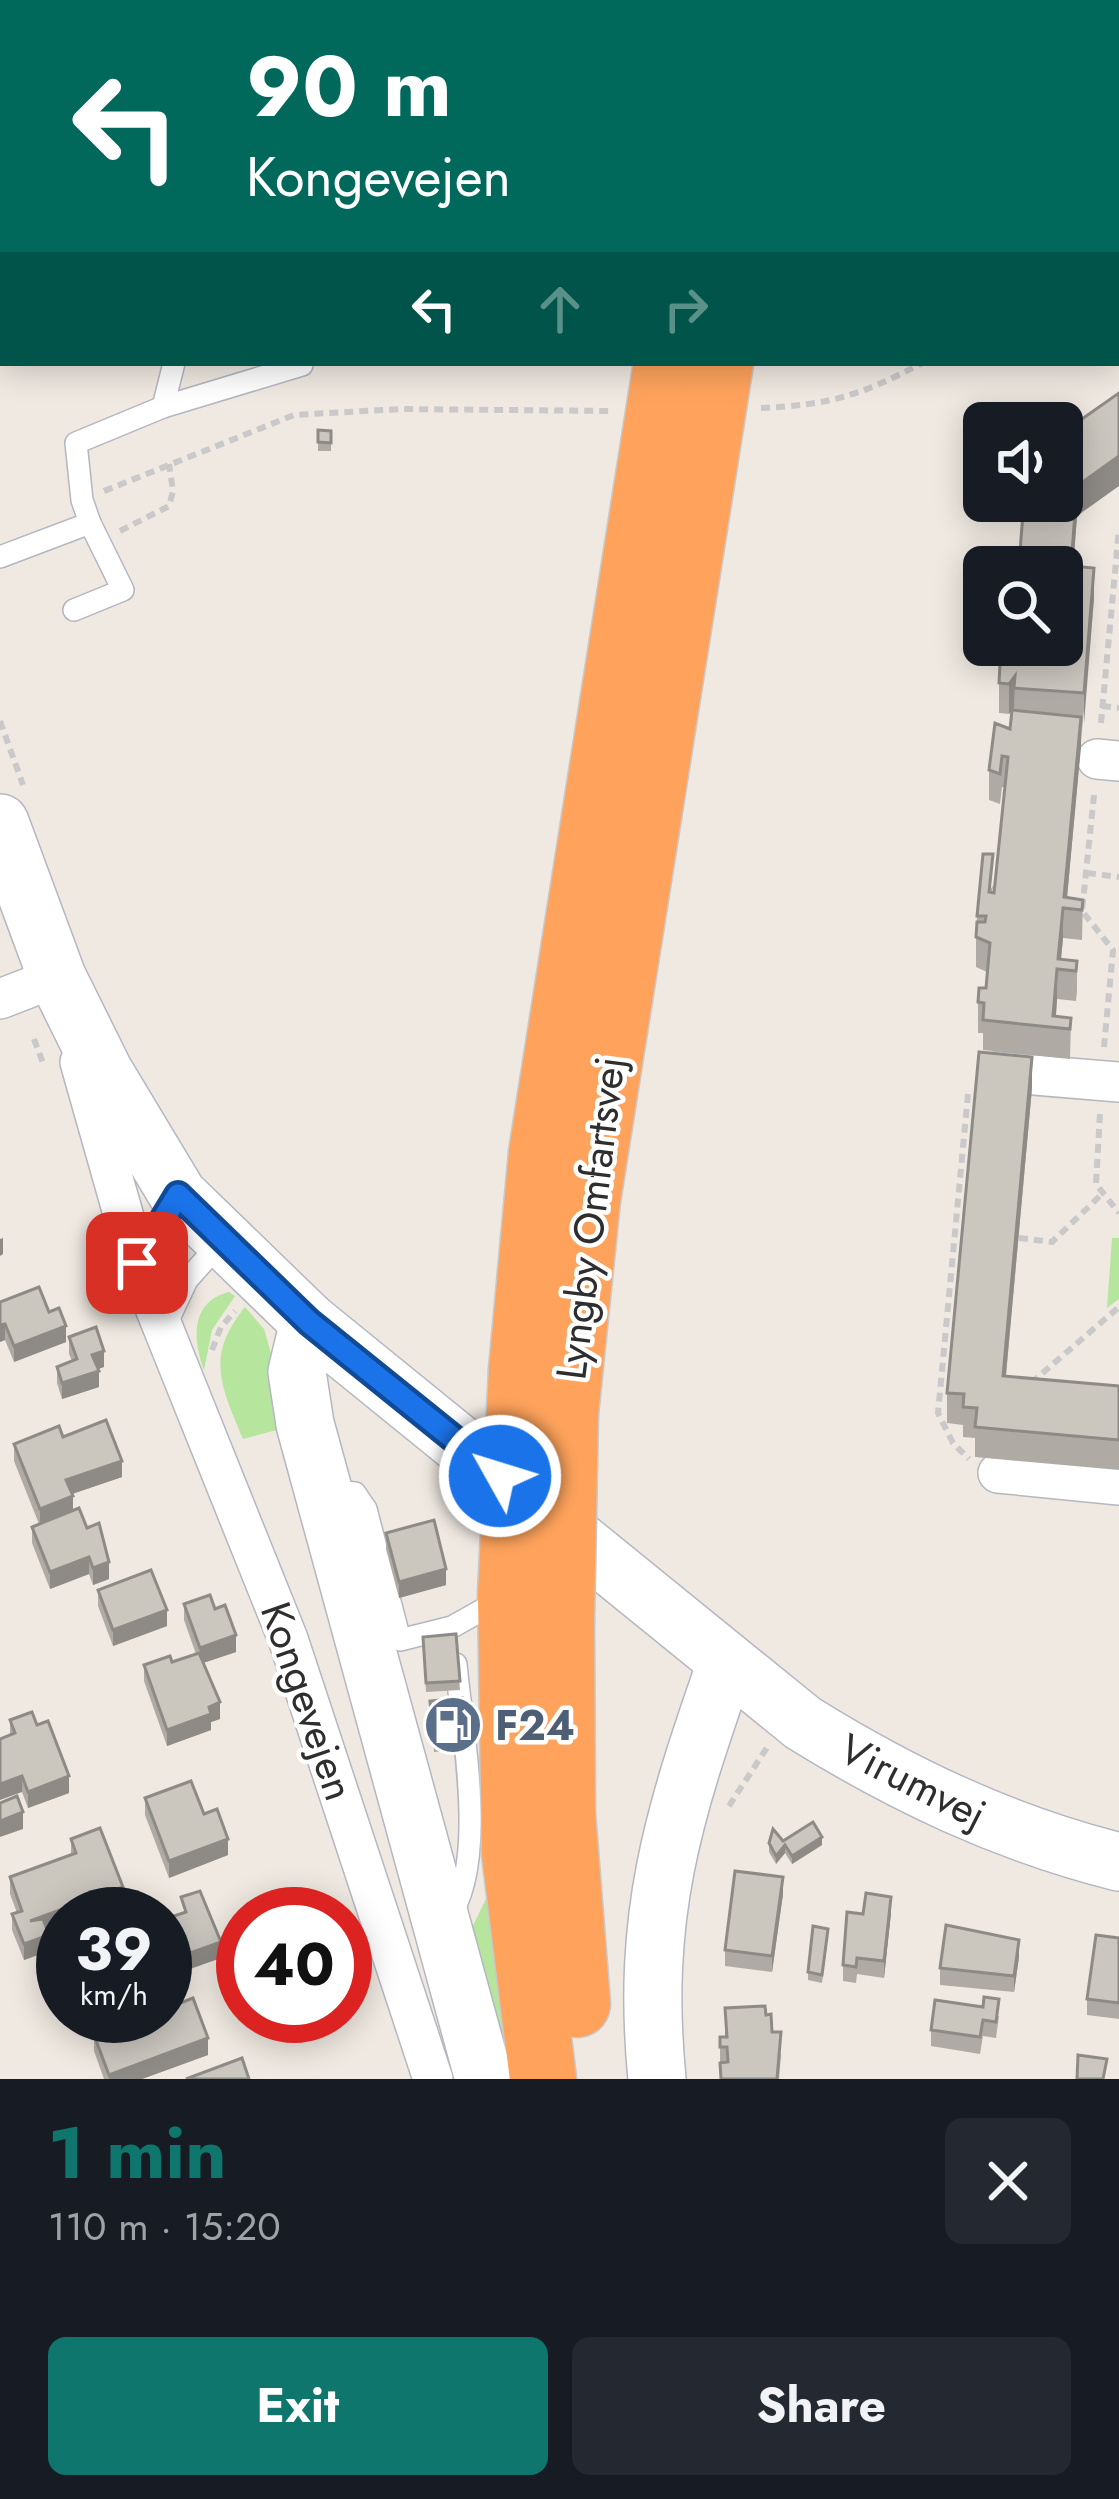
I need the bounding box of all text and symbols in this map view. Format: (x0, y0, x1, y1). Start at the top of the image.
text: 90 m (246, 26, 452, 148)
icon: left (48, 48, 204, 204)
text: Kongevejen (246, 138, 511, 216)
icon: left (401, 276, 467, 342)
icon: ahead (527, 276, 593, 342)
icon: right (653, 276, 719, 342)
map controls (963, 402, 1083, 666)
button: sound (963, 402, 1083, 522)
button: search (963, 546, 1083, 666)
street label: Lyngby Omfartsvej (540, 1053, 641, 1383)
pin (86, 1212, 188, 1314)
icon: arrive (104, 1230, 170, 1296)
position arrow (437, 1413, 563, 1539)
street label: Kongevejen (245, 1594, 370, 1809)
fuel station icon: F24 (422, 1694, 484, 1756)
place label: F24 (495, 1695, 575, 1756)
street label: Virumvej (829, 1718, 997, 1844)
speed limit sign: 40 (216, 1887, 372, 2043)
text: 39 (75, 1906, 153, 1993)
text: km/h (80, 1973, 148, 2016)
text: 1 min (48, 2101, 227, 2205)
button: close (945, 2118, 1071, 2244)
text: 110 m · 15:20 (48, 2198, 281, 2255)
button: Exit (48, 2337, 548, 2475)
button: Share (572, 2337, 1071, 2475)

